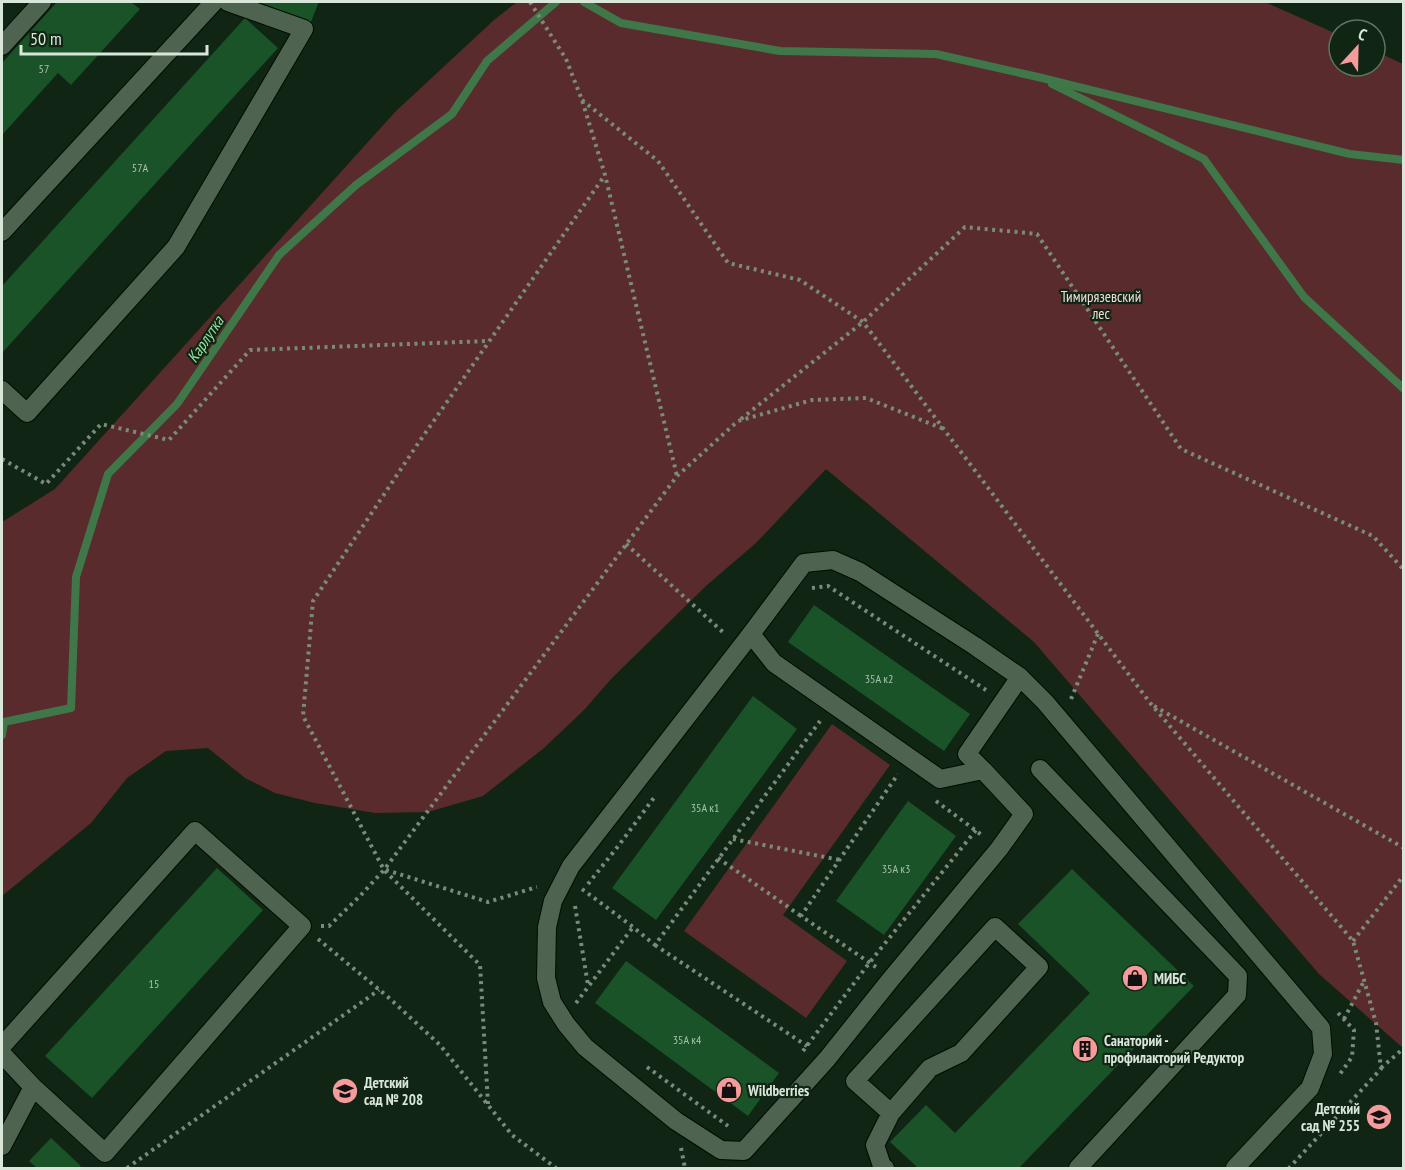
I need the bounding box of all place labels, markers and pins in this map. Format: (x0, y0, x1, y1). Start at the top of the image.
shop icon: МИБС (1120, 963, 1150, 993)
place label: МИБС (1154, 969, 1186, 988)
place label: Санаторий - профилакторий Редуктор (1104, 1031, 1244, 1067)
building icon: Санаторий - профилакторий Редуктор (1070, 1034, 1100, 1064)
place label: Детский сад № 208 (364, 1073, 423, 1109)
shop icon: Wildberries (714, 1075, 744, 1105)
school or university icon: Детский сад № 208 (330, 1076, 360, 1106)
place label: Wildberries (747, 1081, 809, 1100)
place label: Детский сад № 255 (1301, 1099, 1360, 1135)
school or university icon: Детский сад № 255 (1364, 1102, 1394, 1132)

